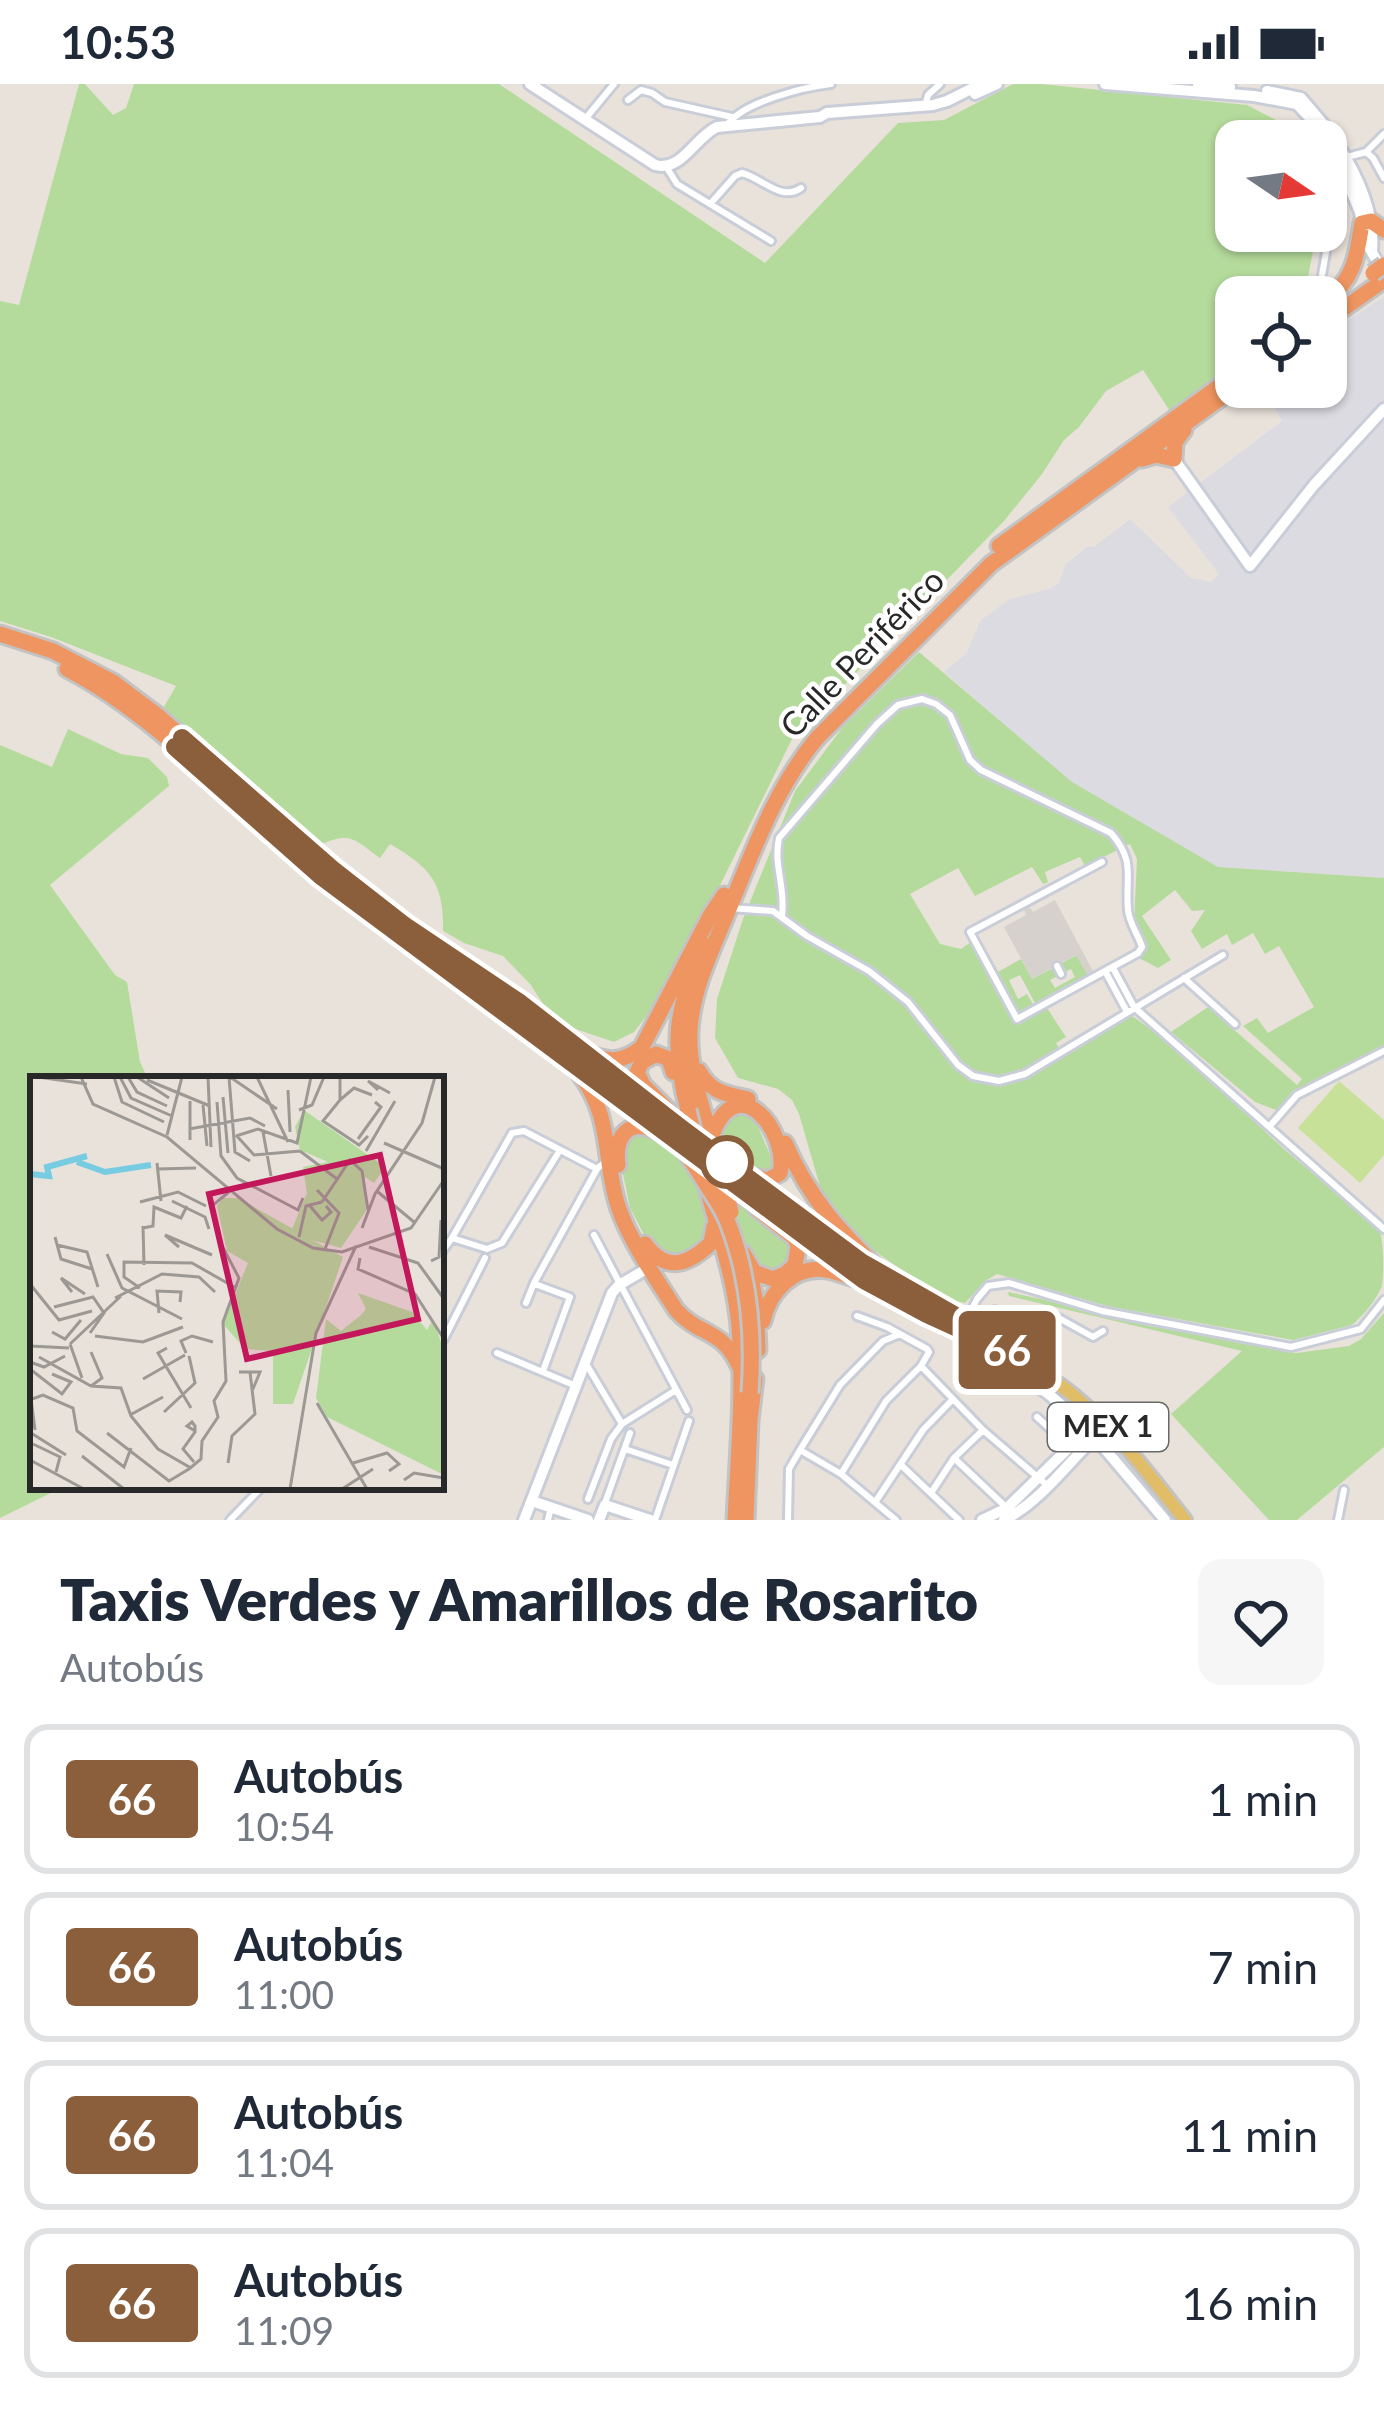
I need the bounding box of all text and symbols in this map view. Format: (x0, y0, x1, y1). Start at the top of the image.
text: 10:53 (60, 15, 176, 69)
north arrow (1215, 120, 1347, 252)
map controls (1215, 120, 1347, 408)
button: locate (1215, 276, 1347, 408)
street label: Calle Periférico (771, 560, 952, 745)
inset map (30, 1076, 444, 1490)
unlabelled marker (702, 1137, 752, 1187)
line badge: 66 (953, 1311, 1061, 1389)
text: 66 (983, 1325, 1031, 1375)
road number: MEX 1 (1048, 1403, 1168, 1451)
button: heart (1198, 1559, 1324, 1685)
text: Taxis Verdes y Amarillos de Rosarito (60, 1565, 978, 1633)
text: Autobús (60, 1644, 204, 1690)
text: Autobús (234, 1749, 403, 1803)
text: 1 min (1207, 1772, 1318, 1826)
text: 66 (108, 1774, 156, 1824)
text: 10:54 (234, 1803, 334, 1849)
text: Autobús (234, 1917, 403, 1971)
text: 7 min (1207, 1940, 1318, 1994)
text: 66 (108, 1942, 156, 1992)
text: 11:00 (234, 1971, 334, 2017)
text: Autobús (234, 2085, 403, 2139)
text: 11 min (1181, 2108, 1318, 2162)
text: 66 (108, 2110, 156, 2160)
text: 11:04 (234, 2139, 334, 2185)
text: Autobús (234, 2253, 403, 2307)
text: 16 min (1181, 2276, 1318, 2330)
text: 66 (108, 2278, 156, 2328)
text: 11:09 (234, 2307, 334, 2353)

